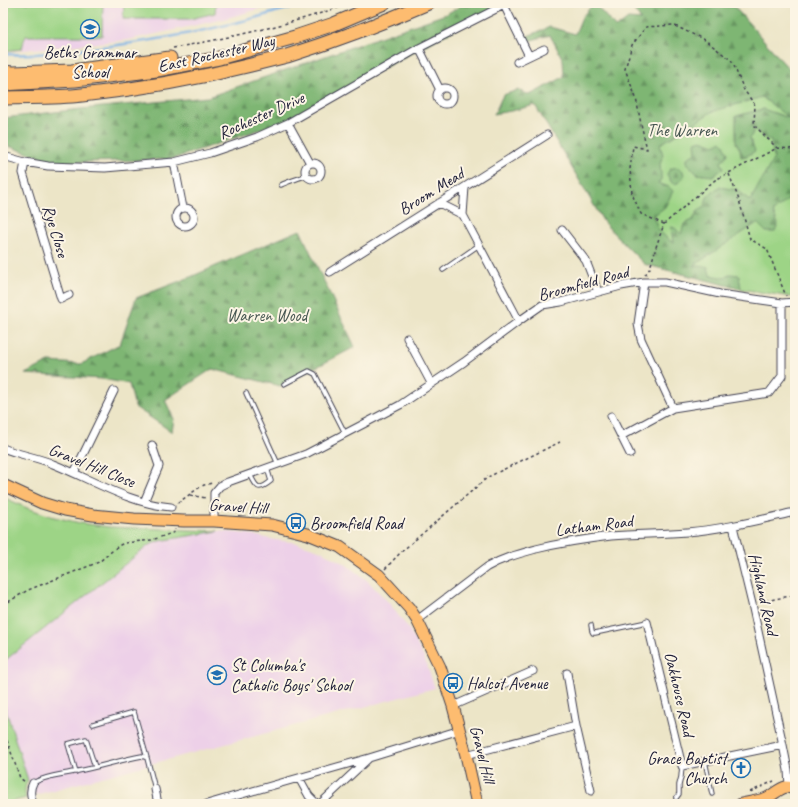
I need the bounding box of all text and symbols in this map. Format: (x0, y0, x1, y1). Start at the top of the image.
school or university icon: Beths Grammar School (79, 18, 101, 40)
street label: East Rochester Way (156, 30, 277, 77)
place label: Beths Grammar School (44, 42, 138, 83)
street label: Rochester Drive (215, 87, 309, 144)
park label: The Warren (647, 120, 718, 141)
street label: Broom Mead (395, 162, 470, 220)
street label: Rye Close (38, 203, 74, 261)
street label: Broomfield Road (536, 260, 634, 306)
park label: Warren Wood (227, 305, 309, 326)
street label: Gravel Hill Close (46, 439, 139, 493)
street label: Gravel Hill (208, 494, 271, 519)
street label: Latham Road (554, 510, 636, 541)
bus stop icon: Broomfield Road (285, 512, 307, 534)
place label: Broomfield Road (310, 513, 406, 534)
street label: Highland Road (744, 551, 784, 640)
street label: Oakhouse Road (660, 650, 700, 741)
place label: St Columba's Catholic Boys' School (231, 655, 354, 696)
school or university icon: St Columba's Catholic Boys' School (206, 664, 228, 686)
bus stop icon: Halcot Avenue (442, 672, 464, 694)
place label: Halcot Avenue (467, 673, 549, 694)
street label: Gravel Hill (465, 723, 501, 788)
place label: Grace Baptist Church (647, 748, 729, 789)
church icon: Grace Baptist Church (730, 757, 752, 779)

